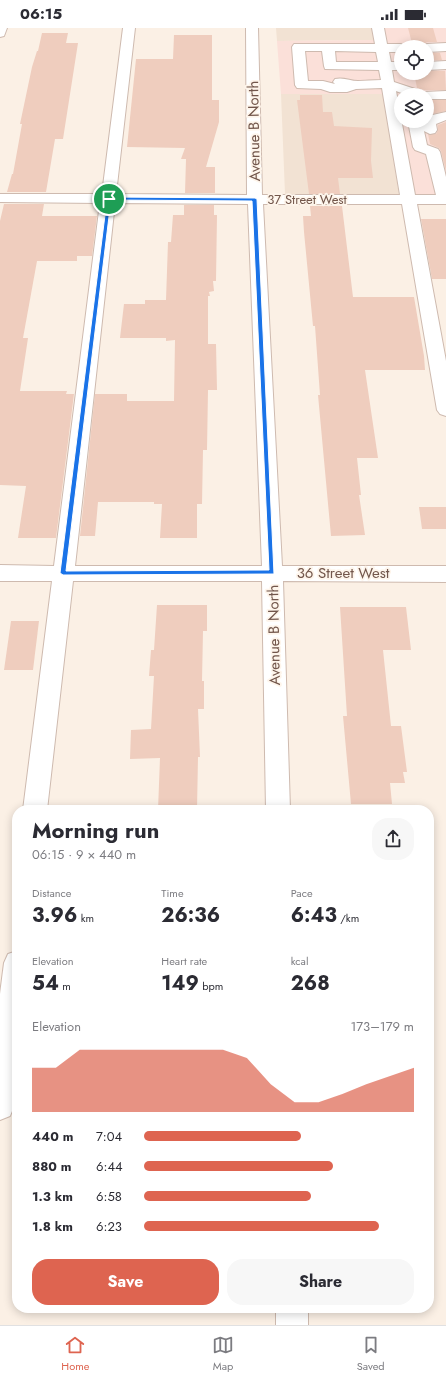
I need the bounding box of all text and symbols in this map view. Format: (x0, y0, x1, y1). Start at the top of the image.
text: 06:15 (20, 3, 62, 25)
map controls (394, 40, 434, 128)
button: locate (394, 40, 434, 80)
street label: Avenue B North (242, 81, 266, 181)
button: layers (394, 88, 434, 128)
pin (92, 182, 126, 216)
icon: arrive (98, 188, 120, 210)
street label: 37 Street West (267, 190, 348, 209)
street label: 36 Street West (297, 562, 390, 584)
street label: Avenue B North (262, 585, 286, 685)
text: Morning run (32, 814, 159, 846)
button: share (372, 818, 414, 860)
text: 06:15 · 9 × 440 m (32, 845, 136, 864)
text: Distance (32, 885, 71, 901)
text: Time (161, 885, 184, 901)
text: Pace (291, 885, 313, 901)
text: 3.96 (32, 901, 77, 930)
text: 26:36 (161, 901, 220, 930)
text: 6:43 (291, 901, 337, 930)
text: km (77, 910, 94, 926)
text: /km (337, 910, 359, 926)
text: Elevation (32, 953, 74, 969)
text: Heart rate (161, 953, 207, 969)
text: kcal (291, 953, 308, 969)
text: 54 (32, 969, 59, 998)
text: 149 (161, 969, 199, 998)
text: 268 (291, 969, 330, 998)
text: m (59, 978, 71, 994)
text: bpm (199, 978, 223, 994)
text: Elevation (32, 1017, 81, 1036)
text: 173–179 m (350, 1017, 414, 1036)
text: 440 m (32, 1127, 73, 1146)
text: 7:04 (96, 1127, 122, 1146)
text: 880 m (32, 1157, 71, 1176)
text: 6:44 (96, 1157, 123, 1176)
text: 1.3 km (32, 1187, 73, 1206)
text: 6:58 (96, 1187, 122, 1206)
text: 1.8 km (32, 1217, 73, 1236)
text: 6:23 (96, 1217, 122, 1236)
button: Save (32, 1259, 219, 1305)
button: Share (227, 1259, 414, 1305)
tab: Home (61, 1334, 89, 1374)
tab: Map (212, 1334, 234, 1374)
tab: Saved (357, 1334, 385, 1374)

